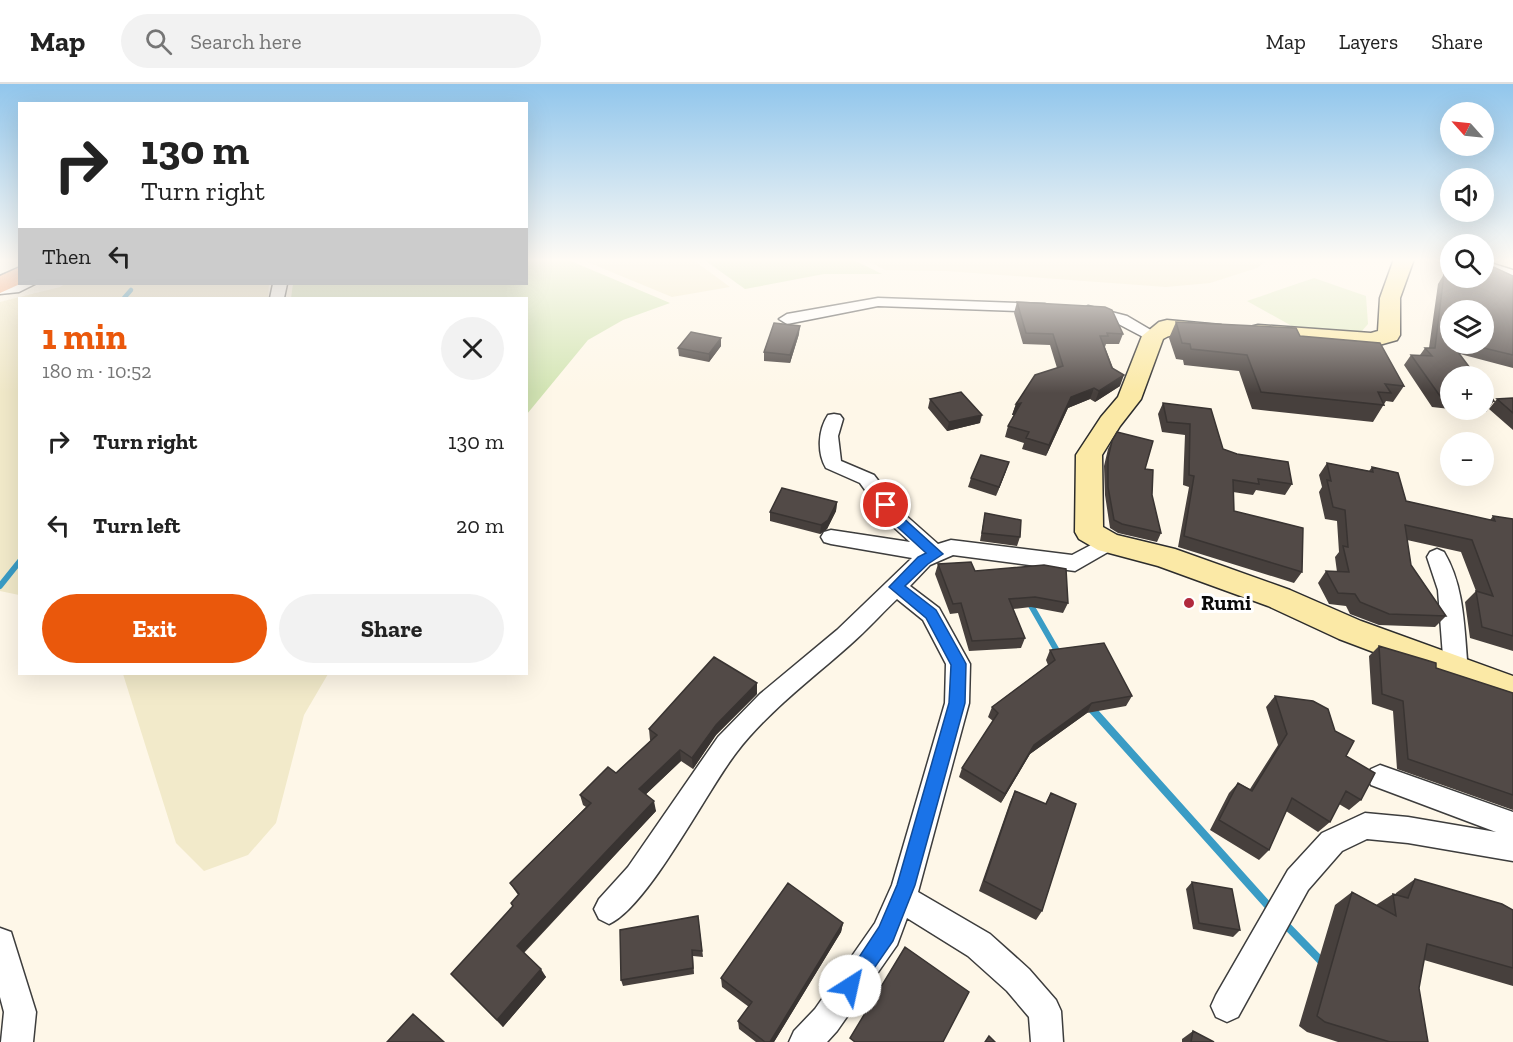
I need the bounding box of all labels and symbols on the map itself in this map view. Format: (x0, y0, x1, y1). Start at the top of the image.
north arrow (1440, 102, 1494, 156)
pin (860, 479, 911, 530)
place label: Rumi (1201, 590, 1251, 615)
marker: Rumi (1182, 596, 1196, 610)
position arrow (818, 954, 882, 1018)

